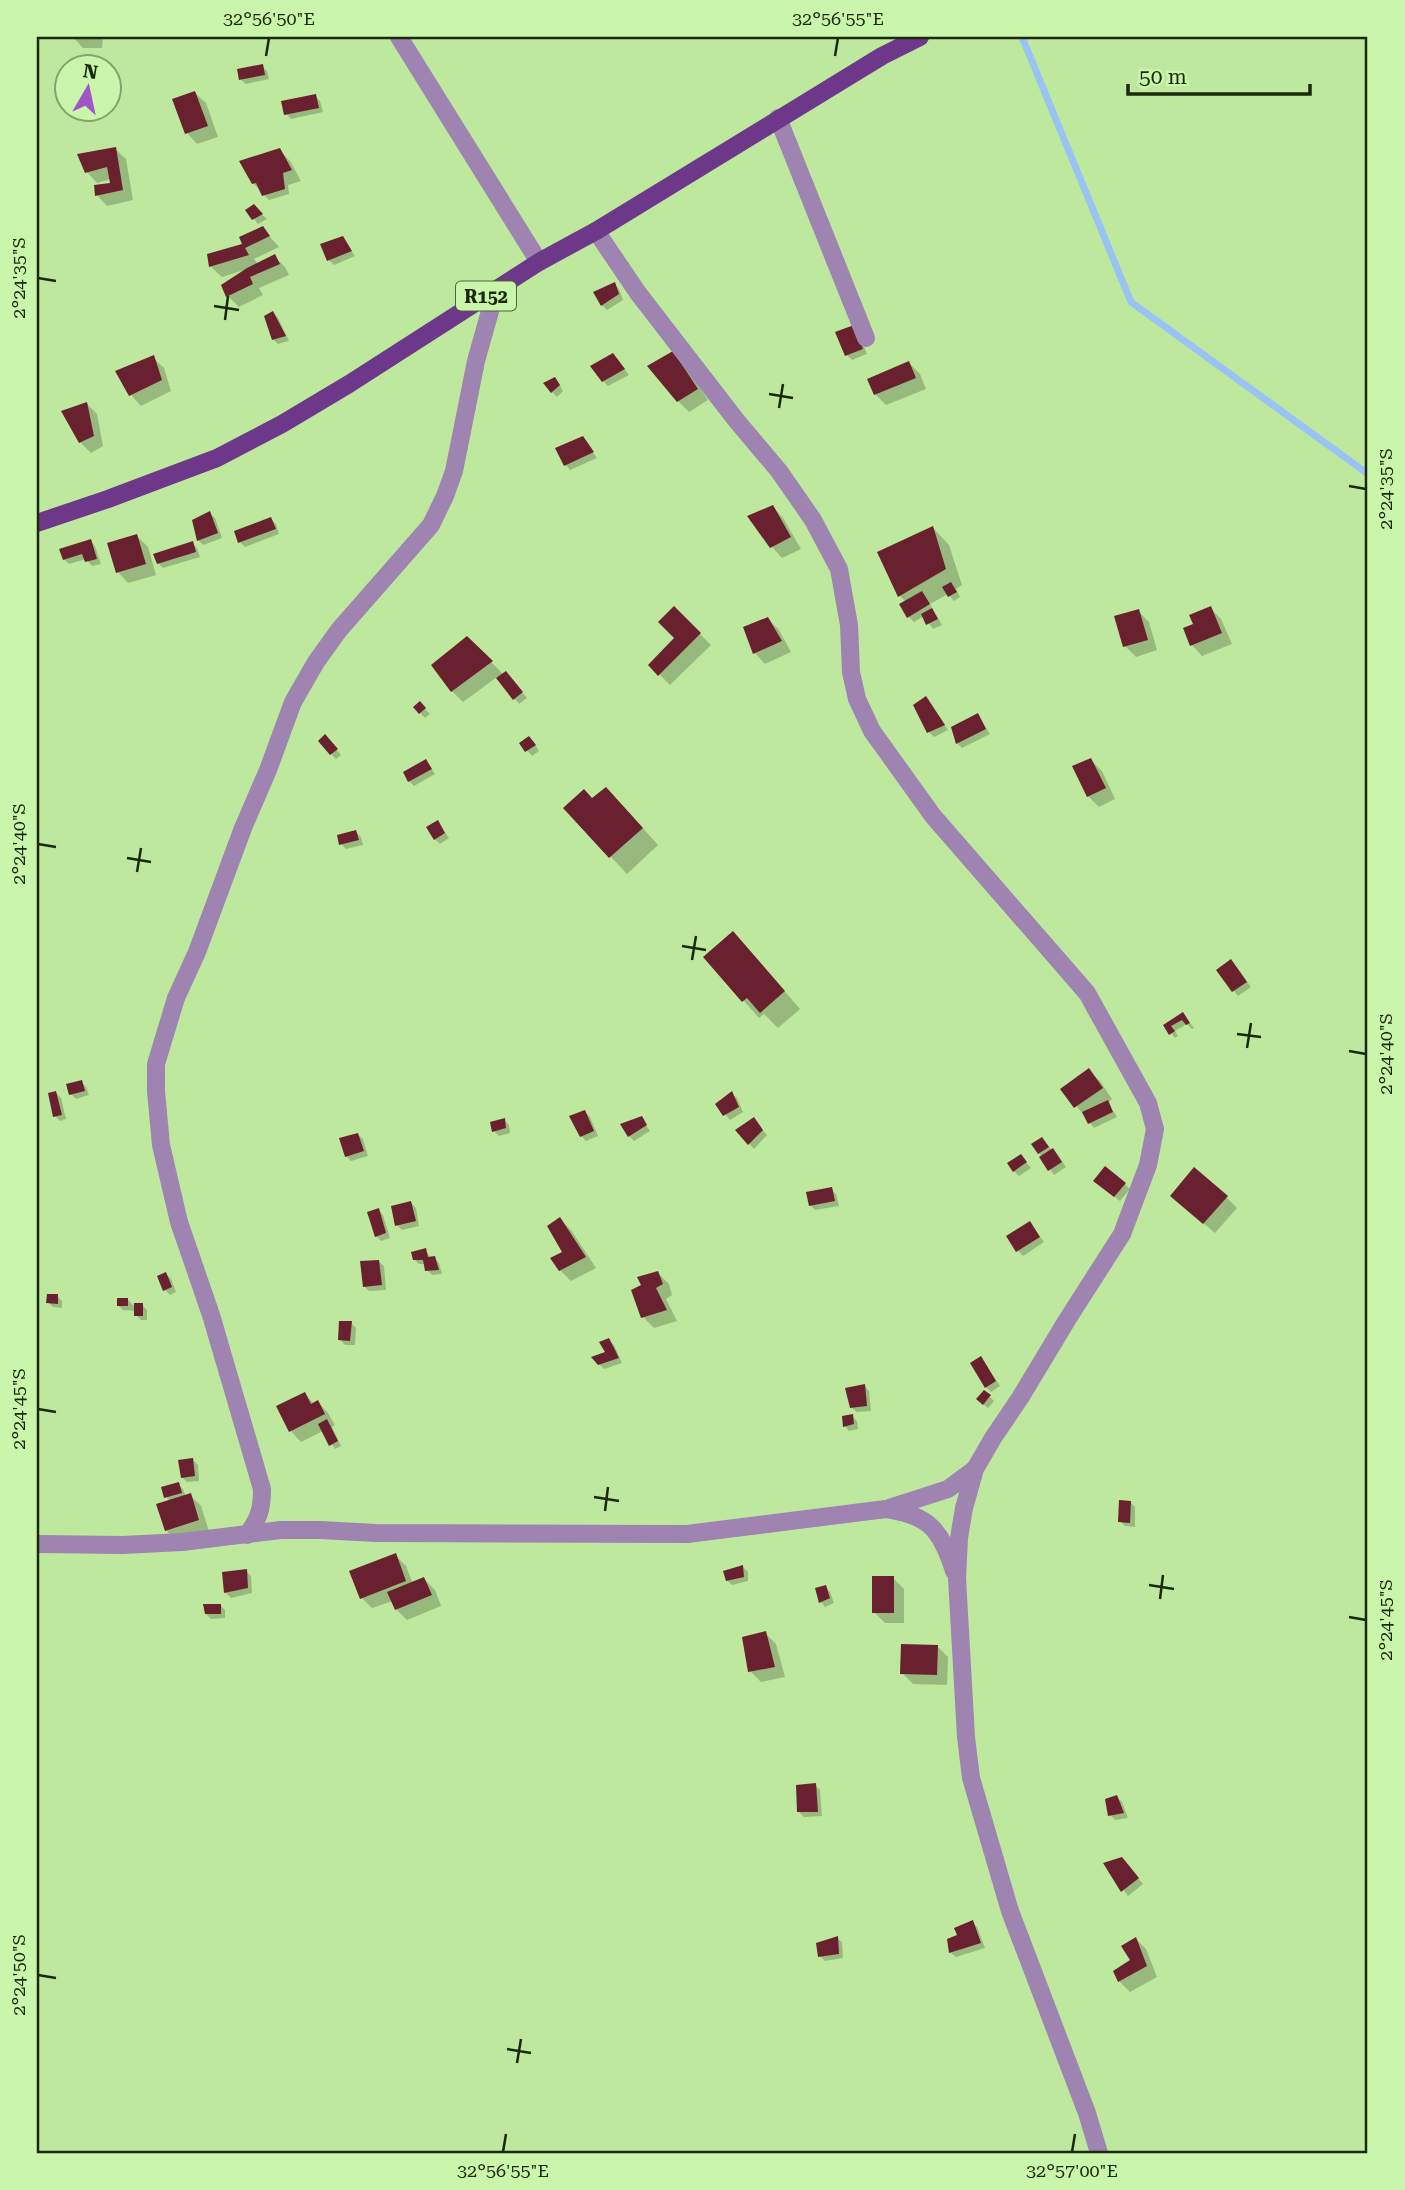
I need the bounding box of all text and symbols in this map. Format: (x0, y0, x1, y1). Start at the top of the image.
text: 32°56'50"E (223, 8, 315, 29)
text: 32°56'55"E (792, 8, 884, 29)
north arrow (52, 52, 122, 122)
scale bar (1128, 52, 1310, 96)
text: N (82, 59, 100, 84)
text: 50 m (1139, 65, 1187, 89)
text: 2°24'35"S (8, 237, 29, 319)
road number: R152 (456, 282, 516, 310)
text: 2°24'35"S (1375, 448, 1396, 530)
text: 2°24'40"S (8, 803, 29, 885)
text: 2°24'40"S (1375, 1013, 1396, 1095)
text: 2°24'45"S (8, 1368, 29, 1450)
text: 2°24'45"S (1375, 1579, 1396, 1661)
text: 2°24'50"S (8, 1934, 29, 2016)
text: 32°56'55"E (457, 2160, 549, 2181)
text: 32°57'00"E (1026, 2160, 1118, 2181)

